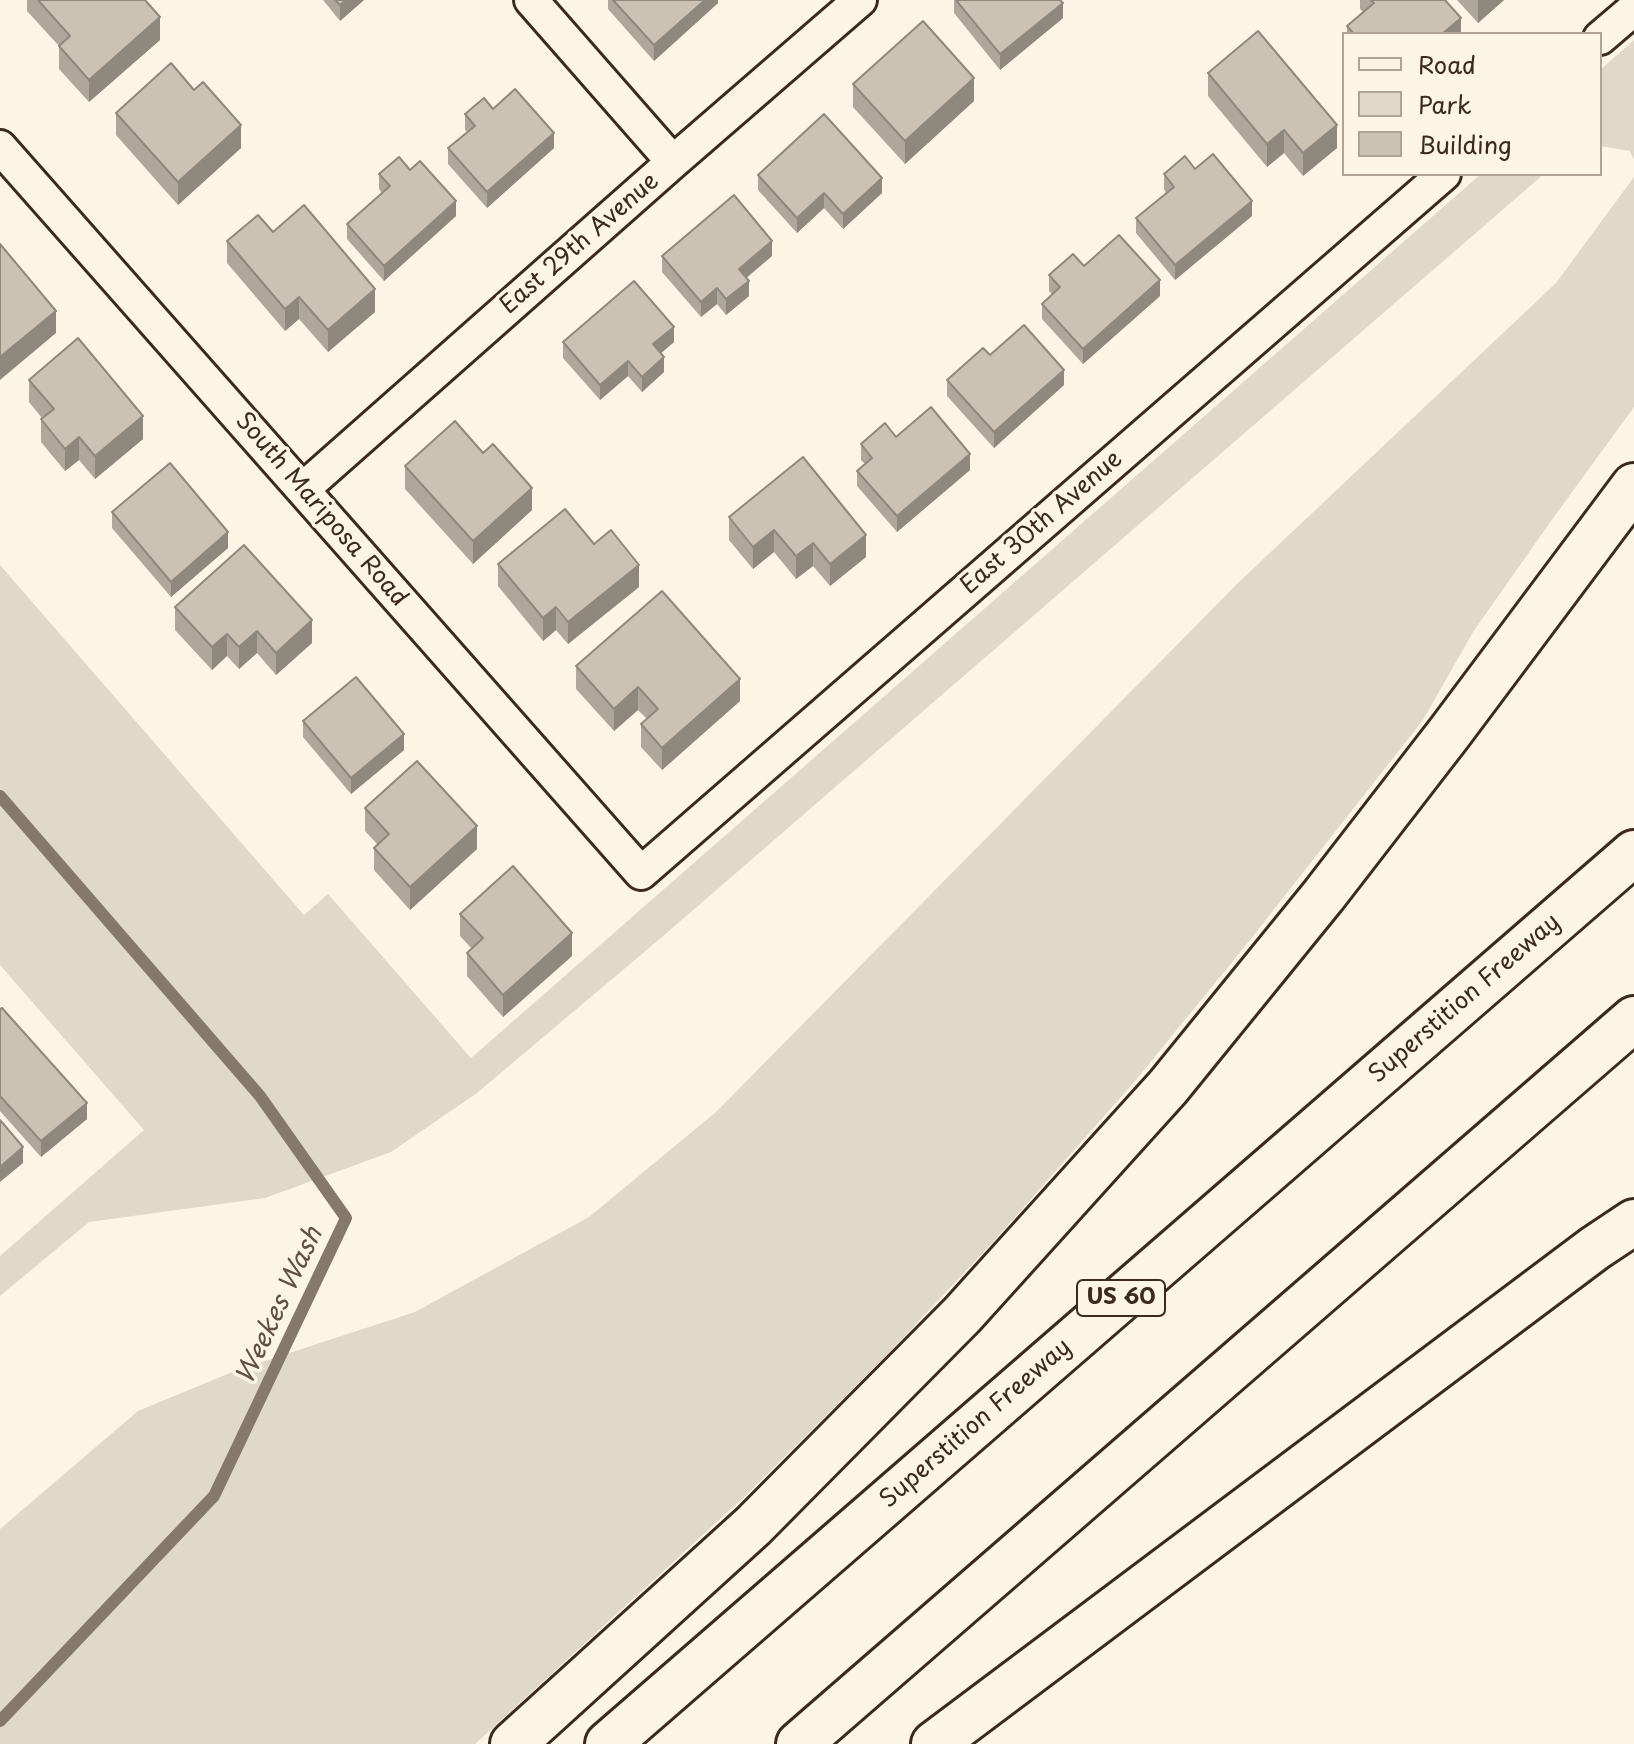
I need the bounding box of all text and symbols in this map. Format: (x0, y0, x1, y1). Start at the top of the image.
legend (1342, 32, 1602, 176)
text: Road (1418, 46, 1476, 82)
text: Park (1418, 86, 1472, 122)
text: Building (1418, 126, 1512, 162)
street label: East 29th Avenue (495, 167, 665, 321)
street label: South Mariposa Road (229, 407, 413, 613)
street label: East 30th Avenue (955, 445, 1129, 601)
street label: Superstition Freeway (1364, 908, 1566, 1090)
water label: Weekes Wash (230, 1223, 330, 1389)
road number: US 60 (1077, 1280, 1165, 1316)
street label: Superstition Freeway (875, 1333, 1077, 1515)

